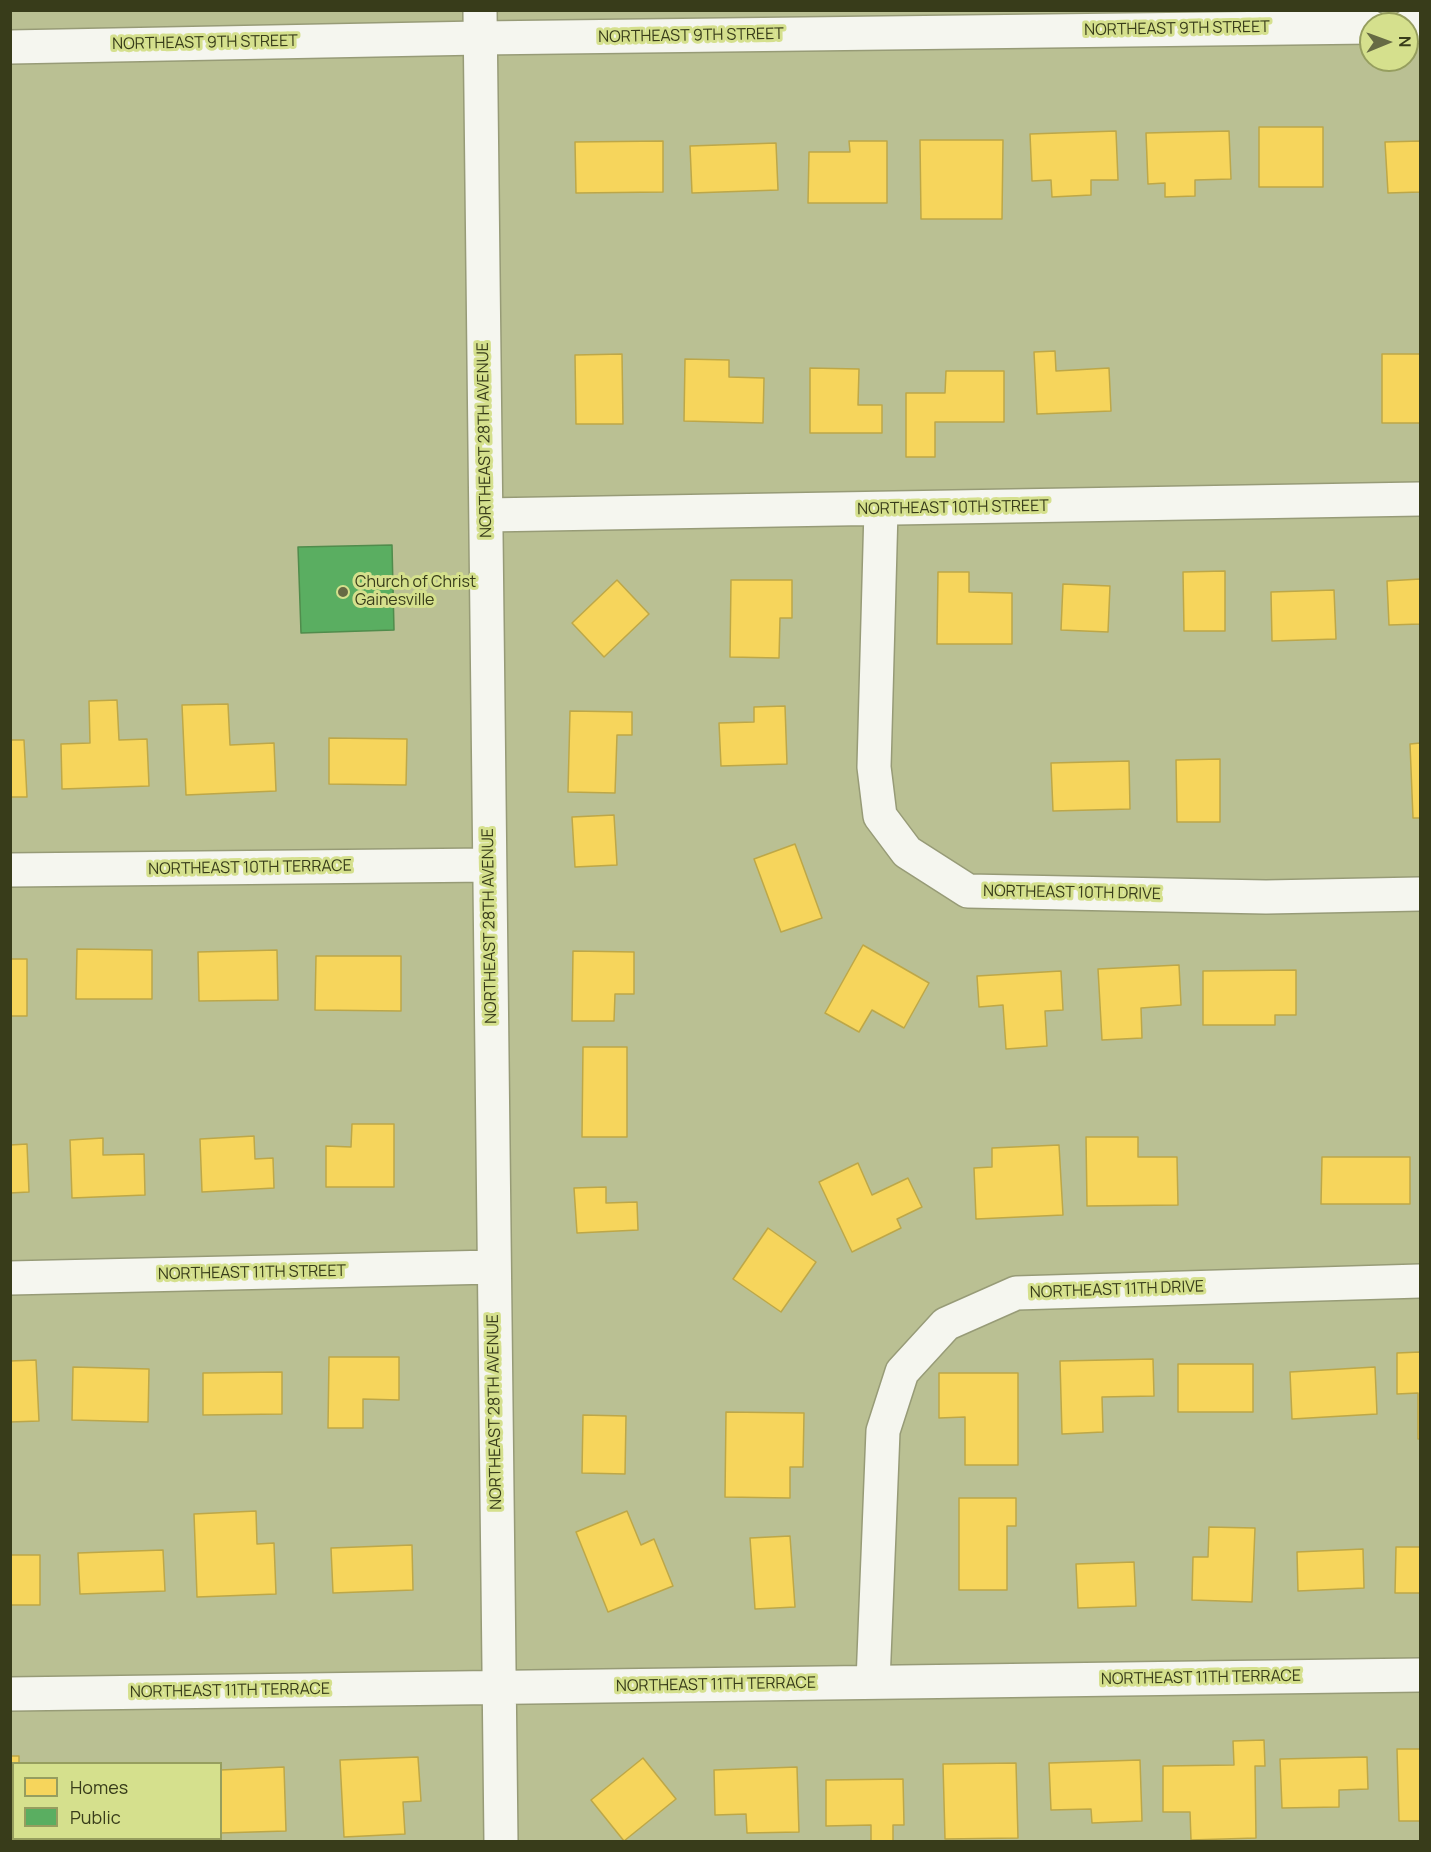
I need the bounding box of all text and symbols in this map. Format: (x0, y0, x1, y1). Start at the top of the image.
north arrow (1359, 12, 1419, 72)
street label: NORTHEAST 9TH STREET (1084, 18, 1270, 40)
street label: NORTHEAST 9TH STREET (598, 25, 784, 47)
street label: NORTHEAST 9TH STREET (112, 32, 298, 54)
text: N (1394, 36, 1416, 48)
street label: NORTHEAST 28TH AVENUE (474, 342, 496, 538)
street label: NORTHEAST 10TH STREET (857, 497, 1049, 519)
place label: Church of Christ Gainesville (355, 573, 476, 611)
marker: Church of Christ Gainesville (336, 585, 350, 599)
street label: NORTHEAST 28TH AVENUE (479, 828, 501, 1024)
street label: NORTHEAST 10TH TERRACE (148, 857, 352, 879)
street label: NORTHEAST 10TH DRIVE (983, 882, 1161, 904)
street label: NORTHEAST 11TH STREET (158, 1262, 346, 1284)
street label: NORTHEAST 11TH DRIVE (1030, 1277, 1204, 1303)
street label: NORTHEAST 28TH AVENUE (484, 1314, 506, 1510)
street label: NORTHEAST 11TH TERRACE (1101, 1667, 1301, 1689)
street label: NORTHEAST 11TH TERRACE (616, 1674, 816, 1696)
street label: NORTHEAST 11TH TERRACE (130, 1680, 330, 1702)
legend (12, 1762, 222, 1840)
text: Homes (70, 1775, 128, 1799)
text: Public (70, 1805, 121, 1829)

